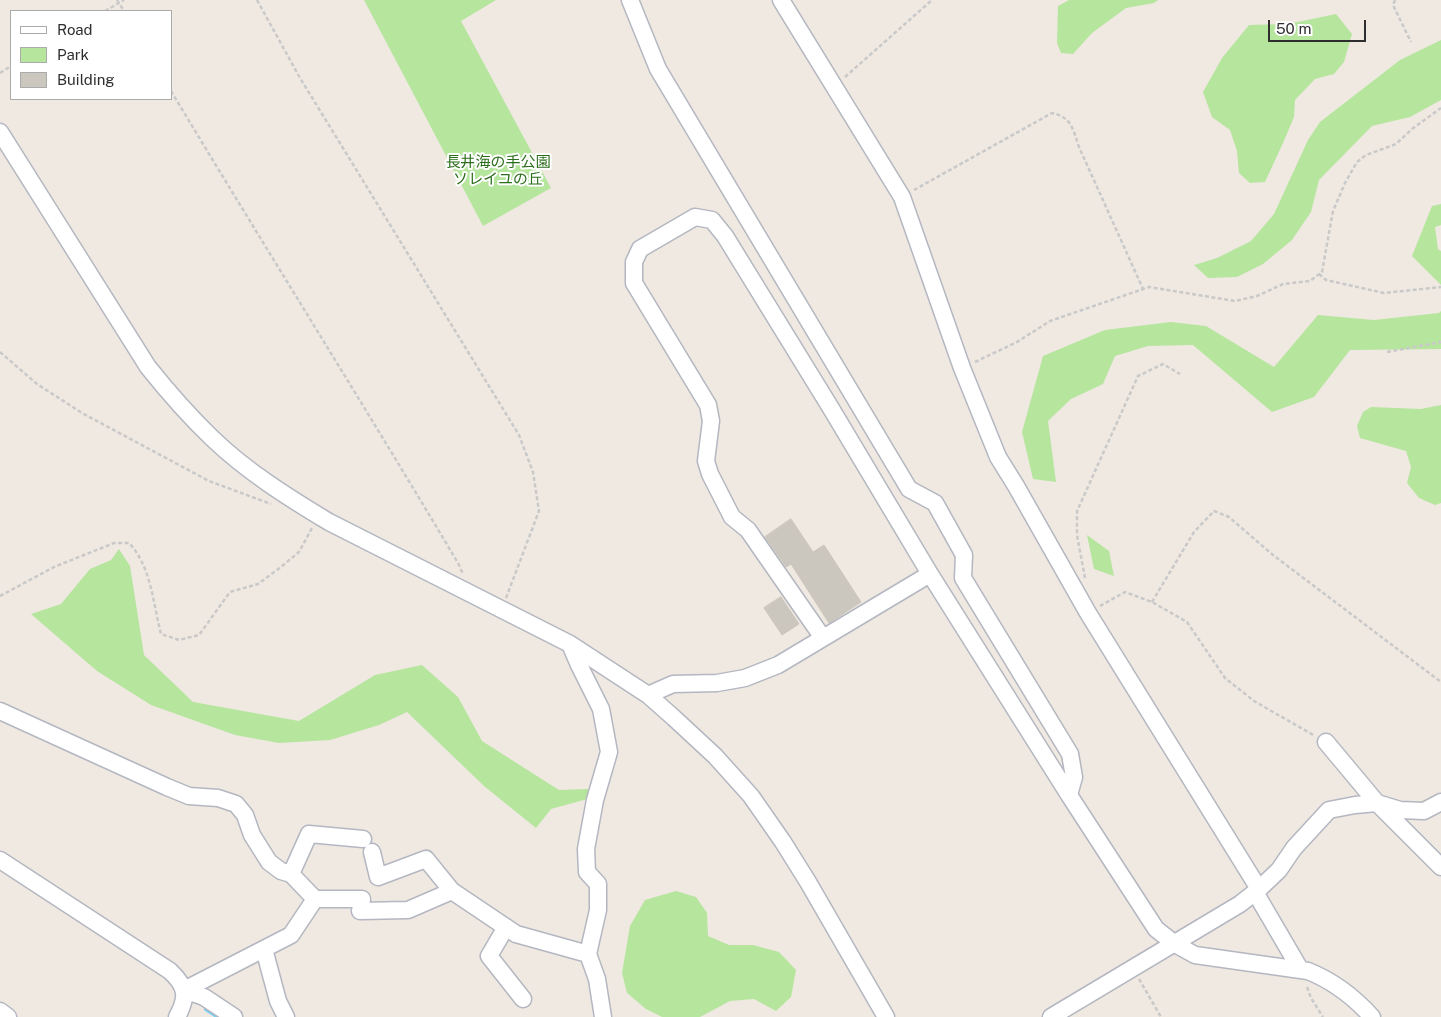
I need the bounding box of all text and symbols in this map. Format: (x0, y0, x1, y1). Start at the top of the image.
legend (10, 10, 172, 100)
scale bar (1271, 10, 1368, 42)
text: 50 m (1276, 20, 1311, 37)
text: Road (57, 21, 93, 38)
text: Park (57, 46, 89, 63)
text: Building (57, 71, 115, 88)
park label: 長井海の手公園 ソレイユの丘 (446, 153, 550, 188)

